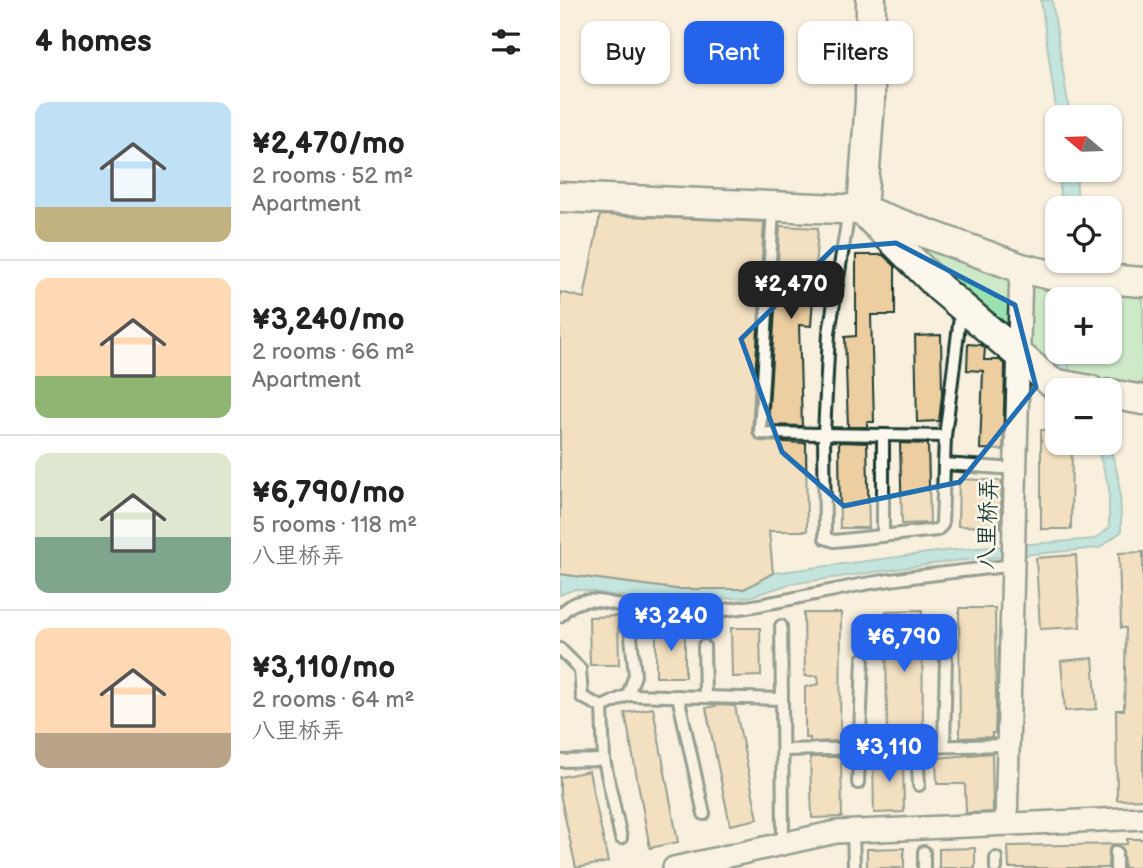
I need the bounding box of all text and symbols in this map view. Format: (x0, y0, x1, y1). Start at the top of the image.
chip: Buy (581, 21, 670, 84)
chip: Rent (684, 21, 784, 84)
chip: Filters (798, 21, 913, 84)
icon: filters (487, 23, 525, 61)
text: 4 homes (35, 24, 152, 60)
north arrow (1045, 105, 1122, 182)
map controls (1045, 105, 1122, 455)
text: ¥2,470/mo (252, 126, 405, 162)
icon: home (91, 130, 175, 214)
text: 2 rooms · 52 m² (252, 162, 413, 190)
text: Apartment (252, 190, 361, 218)
button: locate (1045, 196, 1122, 273)
pin: ¥2,470 (734, 262, 848, 321)
text: ¥2,470 (754, 270, 828, 298)
button: + (1045, 287, 1122, 364)
text: ¥3,240/mo (252, 302, 405, 338)
icon: home (91, 306, 175, 390)
text: 2 rooms · 66 m² (252, 338, 414, 366)
text: Apartment (252, 366, 361, 394)
button: − (1045, 378, 1122, 455)
text: ¥6,790/mo (252, 475, 405, 511)
street label: 八里桥弄 (972, 478, 1004, 570)
icon: home (91, 481, 175, 565)
text: 5 rooms · 118 m² (252, 511, 417, 539)
text: 八里桥弄 (252, 542, 344, 570)
pin: ¥3,240 (614, 594, 728, 653)
text: ¥3,240 (634, 602, 708, 630)
pin: ¥6,790 (847, 614, 961, 674)
text: ¥6,790 (867, 623, 941, 651)
text: ¥3,110/mo (252, 650, 395, 686)
icon: home (91, 656, 175, 740)
text: 2 rooms · 64 m² (252, 686, 414, 714)
text: 八里桥弄 (252, 717, 344, 745)
pin: ¥3,110 (832, 724, 946, 784)
text: ¥3,110 (856, 733, 922, 761)

